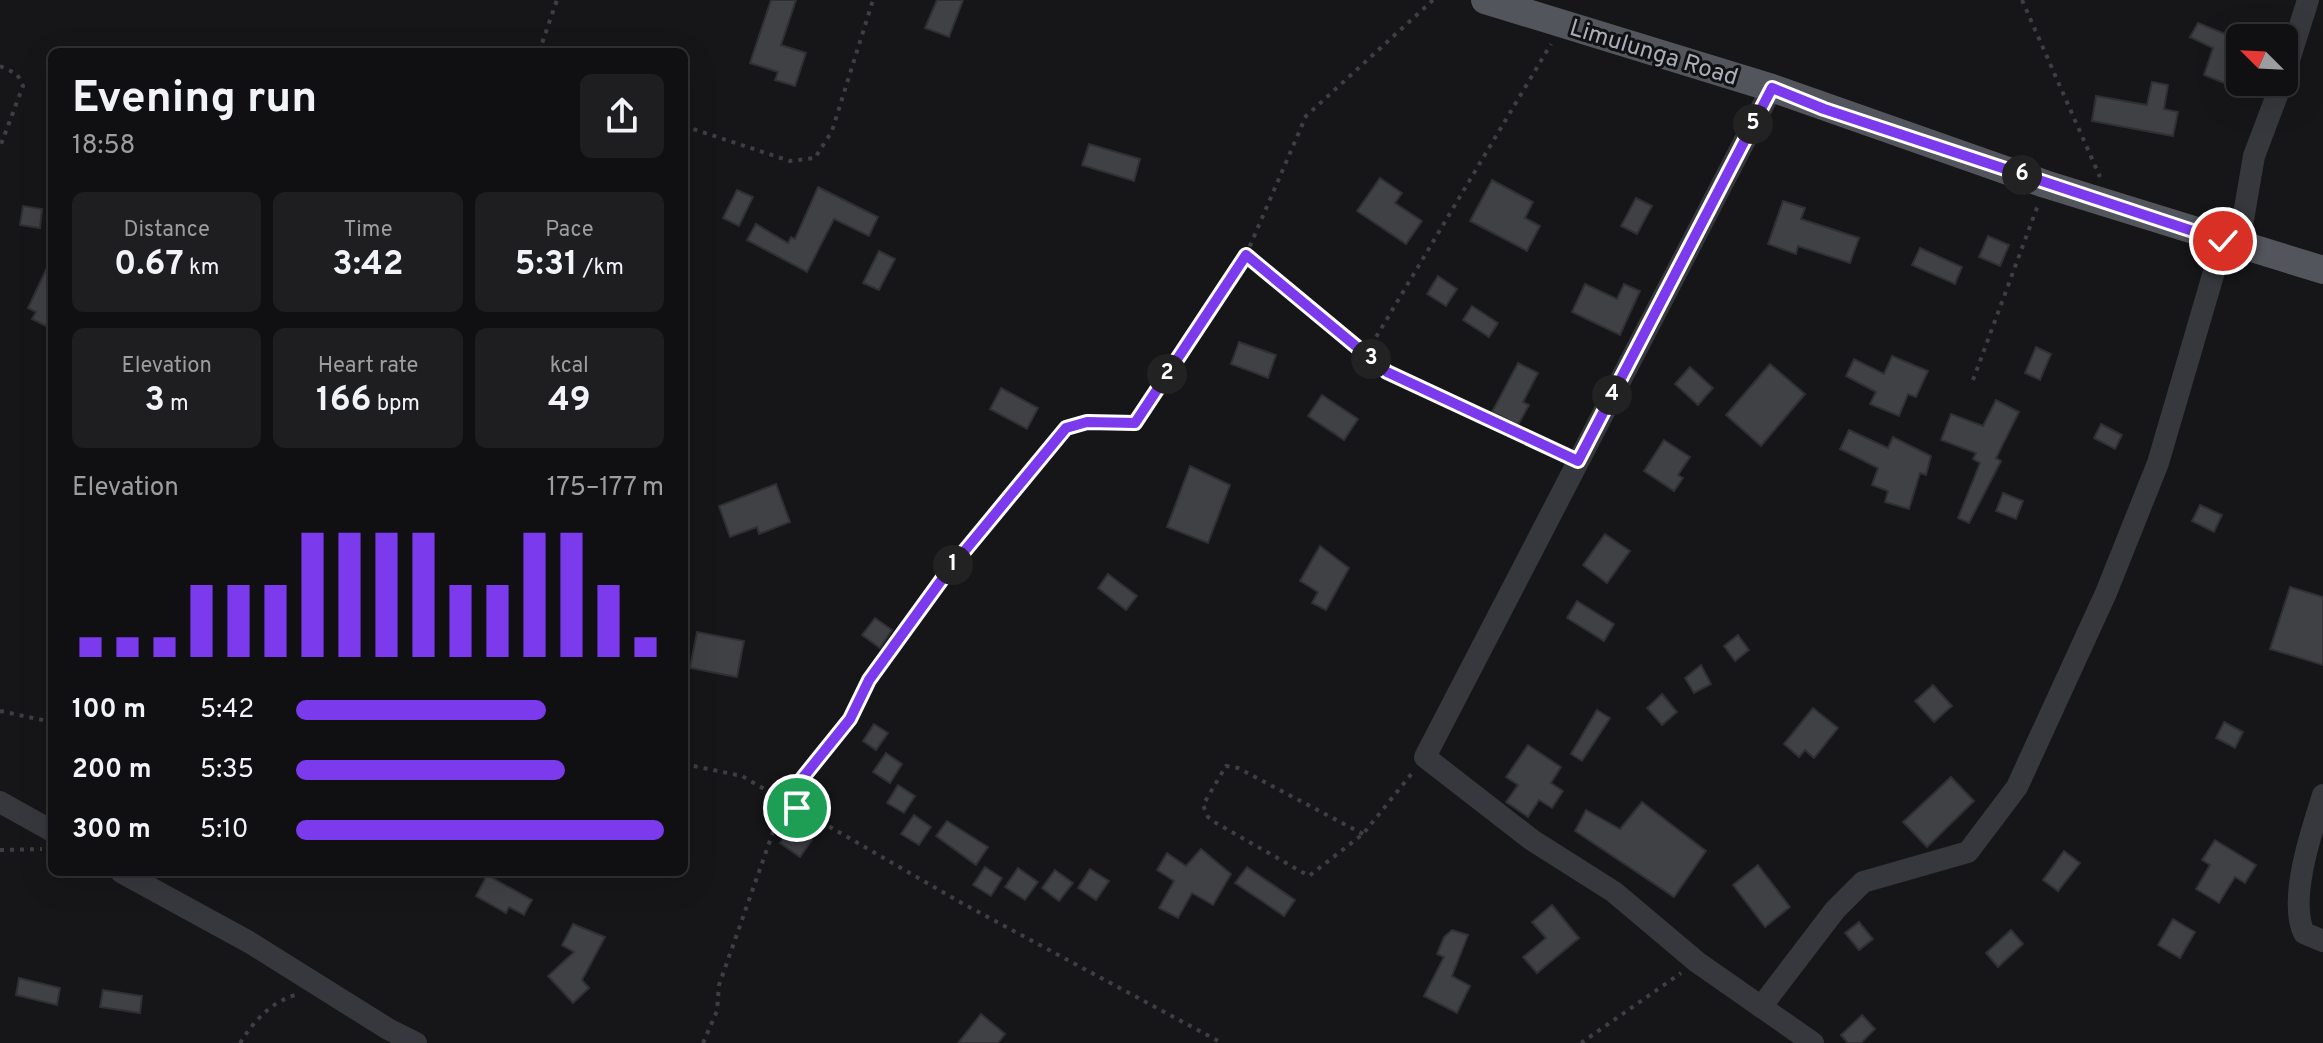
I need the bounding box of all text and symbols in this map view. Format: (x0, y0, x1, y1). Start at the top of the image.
street label: Limulunga Road (1565, 14, 1741, 94)
north arrow (2226, 24, 2298, 96)
map controls (2226, 24, 2298, 96)
text: Evening run (72, 72, 317, 128)
button: share (580, 74, 664, 158)
pin: 5 (1733, 104, 1773, 144)
text: 5 (1746, 110, 1760, 137)
text: 18:58 (72, 130, 135, 163)
pin: 6 (2002, 155, 2042, 195)
text: 6 (2015, 161, 2029, 188)
pin (2189, 207, 2257, 275)
text: Distance (123, 217, 210, 244)
text: Time (343, 217, 393, 244)
text: Pace (545, 217, 593, 244)
icon: check (2201, 219, 2245, 263)
text: 0.67 (114, 244, 184, 287)
text: 3:42 (332, 244, 404, 287)
text: 5:31 (515, 244, 578, 287)
text: km (184, 255, 219, 282)
text: /km (578, 255, 624, 282)
pin: 3 (1351, 339, 1391, 379)
text: 3 (1364, 345, 1378, 372)
text: Elevation (121, 353, 212, 380)
text: Heart rate (318, 353, 418, 380)
text: kcal (550, 353, 589, 380)
pin: 2 (1147, 354, 1187, 394)
text: 2 (1160, 360, 1174, 387)
pin: 4 (1592, 375, 1632, 415)
text: 3 (145, 380, 165, 423)
text: 166 (316, 380, 371, 423)
text: 49 (548, 380, 591, 423)
text: 4 (1605, 381, 1619, 408)
text: m (165, 391, 189, 418)
text: bpm (371, 391, 420, 418)
text: Elevation (72, 472, 179, 505)
text: 175–177 m (547, 472, 664, 505)
pin: 1 (933, 545, 973, 585)
text: 1 (949, 551, 957, 578)
text: 100 m (72, 694, 146, 727)
text: 5:42 (200, 694, 254, 727)
text: 200 m (72, 754, 151, 787)
text: 5:35 (200, 754, 254, 787)
pin (763, 774, 831, 842)
icon: arrive (775, 786, 819, 830)
text: 300 m (72, 814, 151, 847)
text: 5:10 (200, 814, 248, 847)

